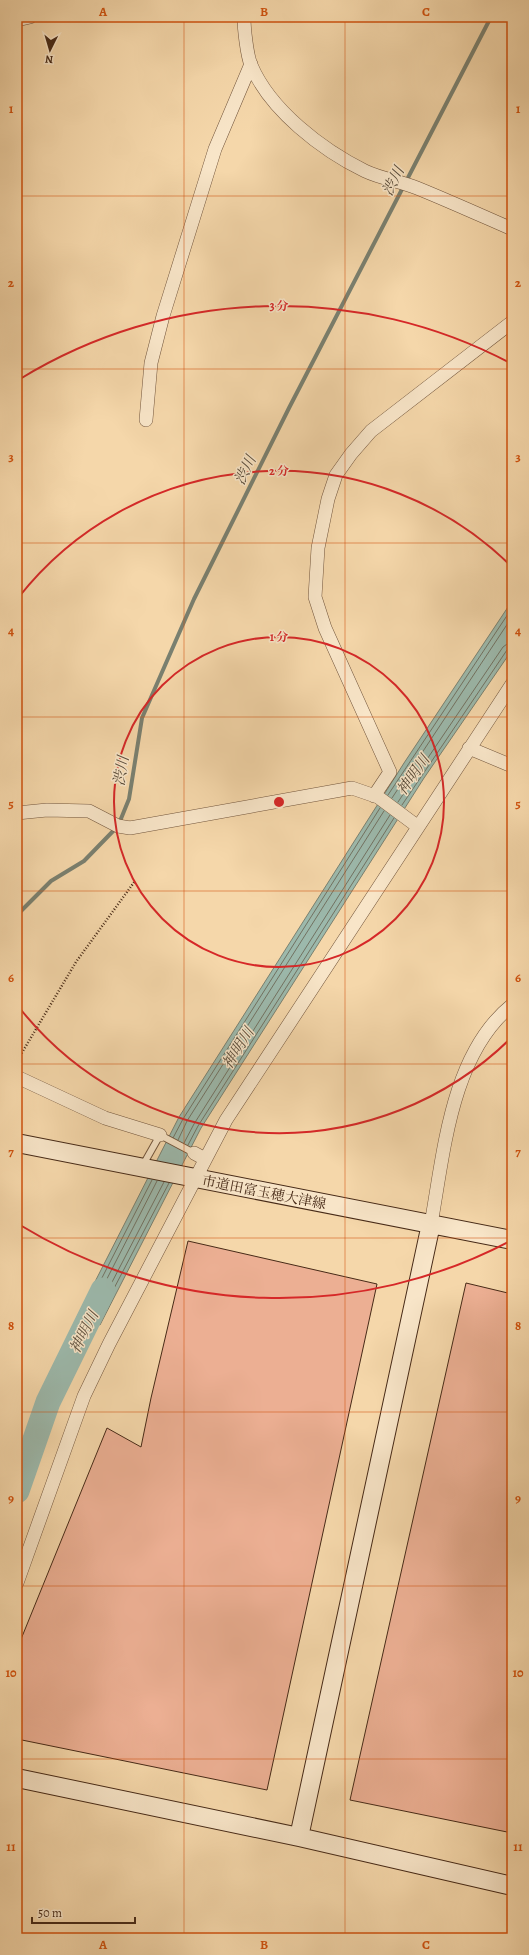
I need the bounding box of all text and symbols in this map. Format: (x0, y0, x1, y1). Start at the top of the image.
text: A (98, 3, 108, 20)
text: B (260, 3, 268, 20)
text: C (422, 3, 430, 20)
north arrow (30, 30, 70, 70)
text: N (45, 52, 54, 67)
text: 1 (9, 100, 14, 117)
text: 1 (516, 100, 521, 117)
water label: 渋川 (377, 161, 410, 199)
text: 2 (8, 274, 15, 291)
text: 2 (515, 274, 522, 291)
text: 3 分 (269, 298, 289, 314)
text: 3 (8, 448, 14, 465)
text: 3 (515, 448, 521, 465)
water label: 渋川 (229, 450, 261, 488)
text: 2 分 (269, 463, 289, 479)
text: 4 (8, 622, 14, 639)
text: 4 (515, 622, 521, 639)
text: 1 分 (270, 629, 288, 645)
water label: 神明川 (392, 749, 435, 799)
water label: 渋川 (109, 753, 134, 787)
text: 5 (8, 795, 14, 812)
centre of rings (272, 795, 286, 809)
text: 5 (515, 795, 521, 812)
text: 6 (8, 969, 14, 986)
text: 6 (515, 969, 521, 986)
water label: 神明川 (218, 1022, 259, 1072)
text: 7 (8, 1143, 14, 1160)
text: 7 (515, 1143, 521, 1160)
street label: 市道田富玉穂大津線 (200, 1171, 328, 1214)
water label: 神明川 (65, 1306, 104, 1357)
text: 8 (8, 1317, 14, 1334)
text: 8 (515, 1317, 521, 1334)
text: 9 (8, 1490, 14, 1507)
text: 9 (515, 1490, 521, 1507)
text: 10 (5, 1664, 17, 1681)
text: 10 (512, 1664, 524, 1681)
text: 11 (6, 1838, 16, 1855)
text: 11 (513, 1838, 523, 1855)
scale bar (32, 1899, 135, 1925)
text: 50 m (38, 1905, 62, 1921)
text: A (98, 1936, 108, 1953)
text: B (260, 1936, 268, 1953)
text: C (422, 1936, 430, 1953)

